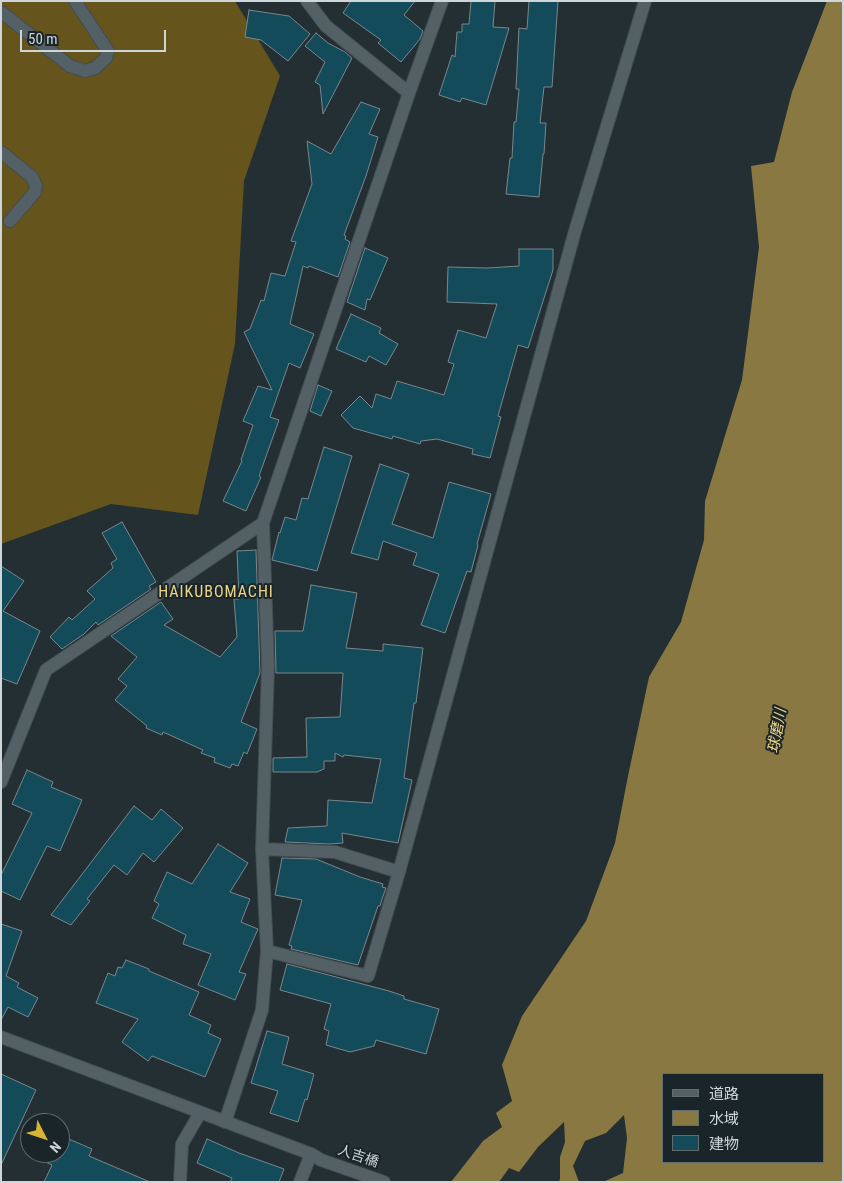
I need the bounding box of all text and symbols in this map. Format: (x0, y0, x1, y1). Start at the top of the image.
scale bar (22, 20, 169, 52)
text: 50 m (28, 30, 58, 48)
district label: HAIKUBOMACHI (157, 583, 275, 603)
water label: 球磨川 (765, 707, 791, 755)
legend (662, 1073, 824, 1163)
text: 道路 (709, 1085, 739, 1103)
text: 水域 (709, 1110, 739, 1128)
north arrow (20, 1113, 70, 1163)
text: 建物 (709, 1135, 739, 1153)
text: N (47, 1139, 64, 1156)
street label: 人吉橋 (335, 1142, 381, 1172)

